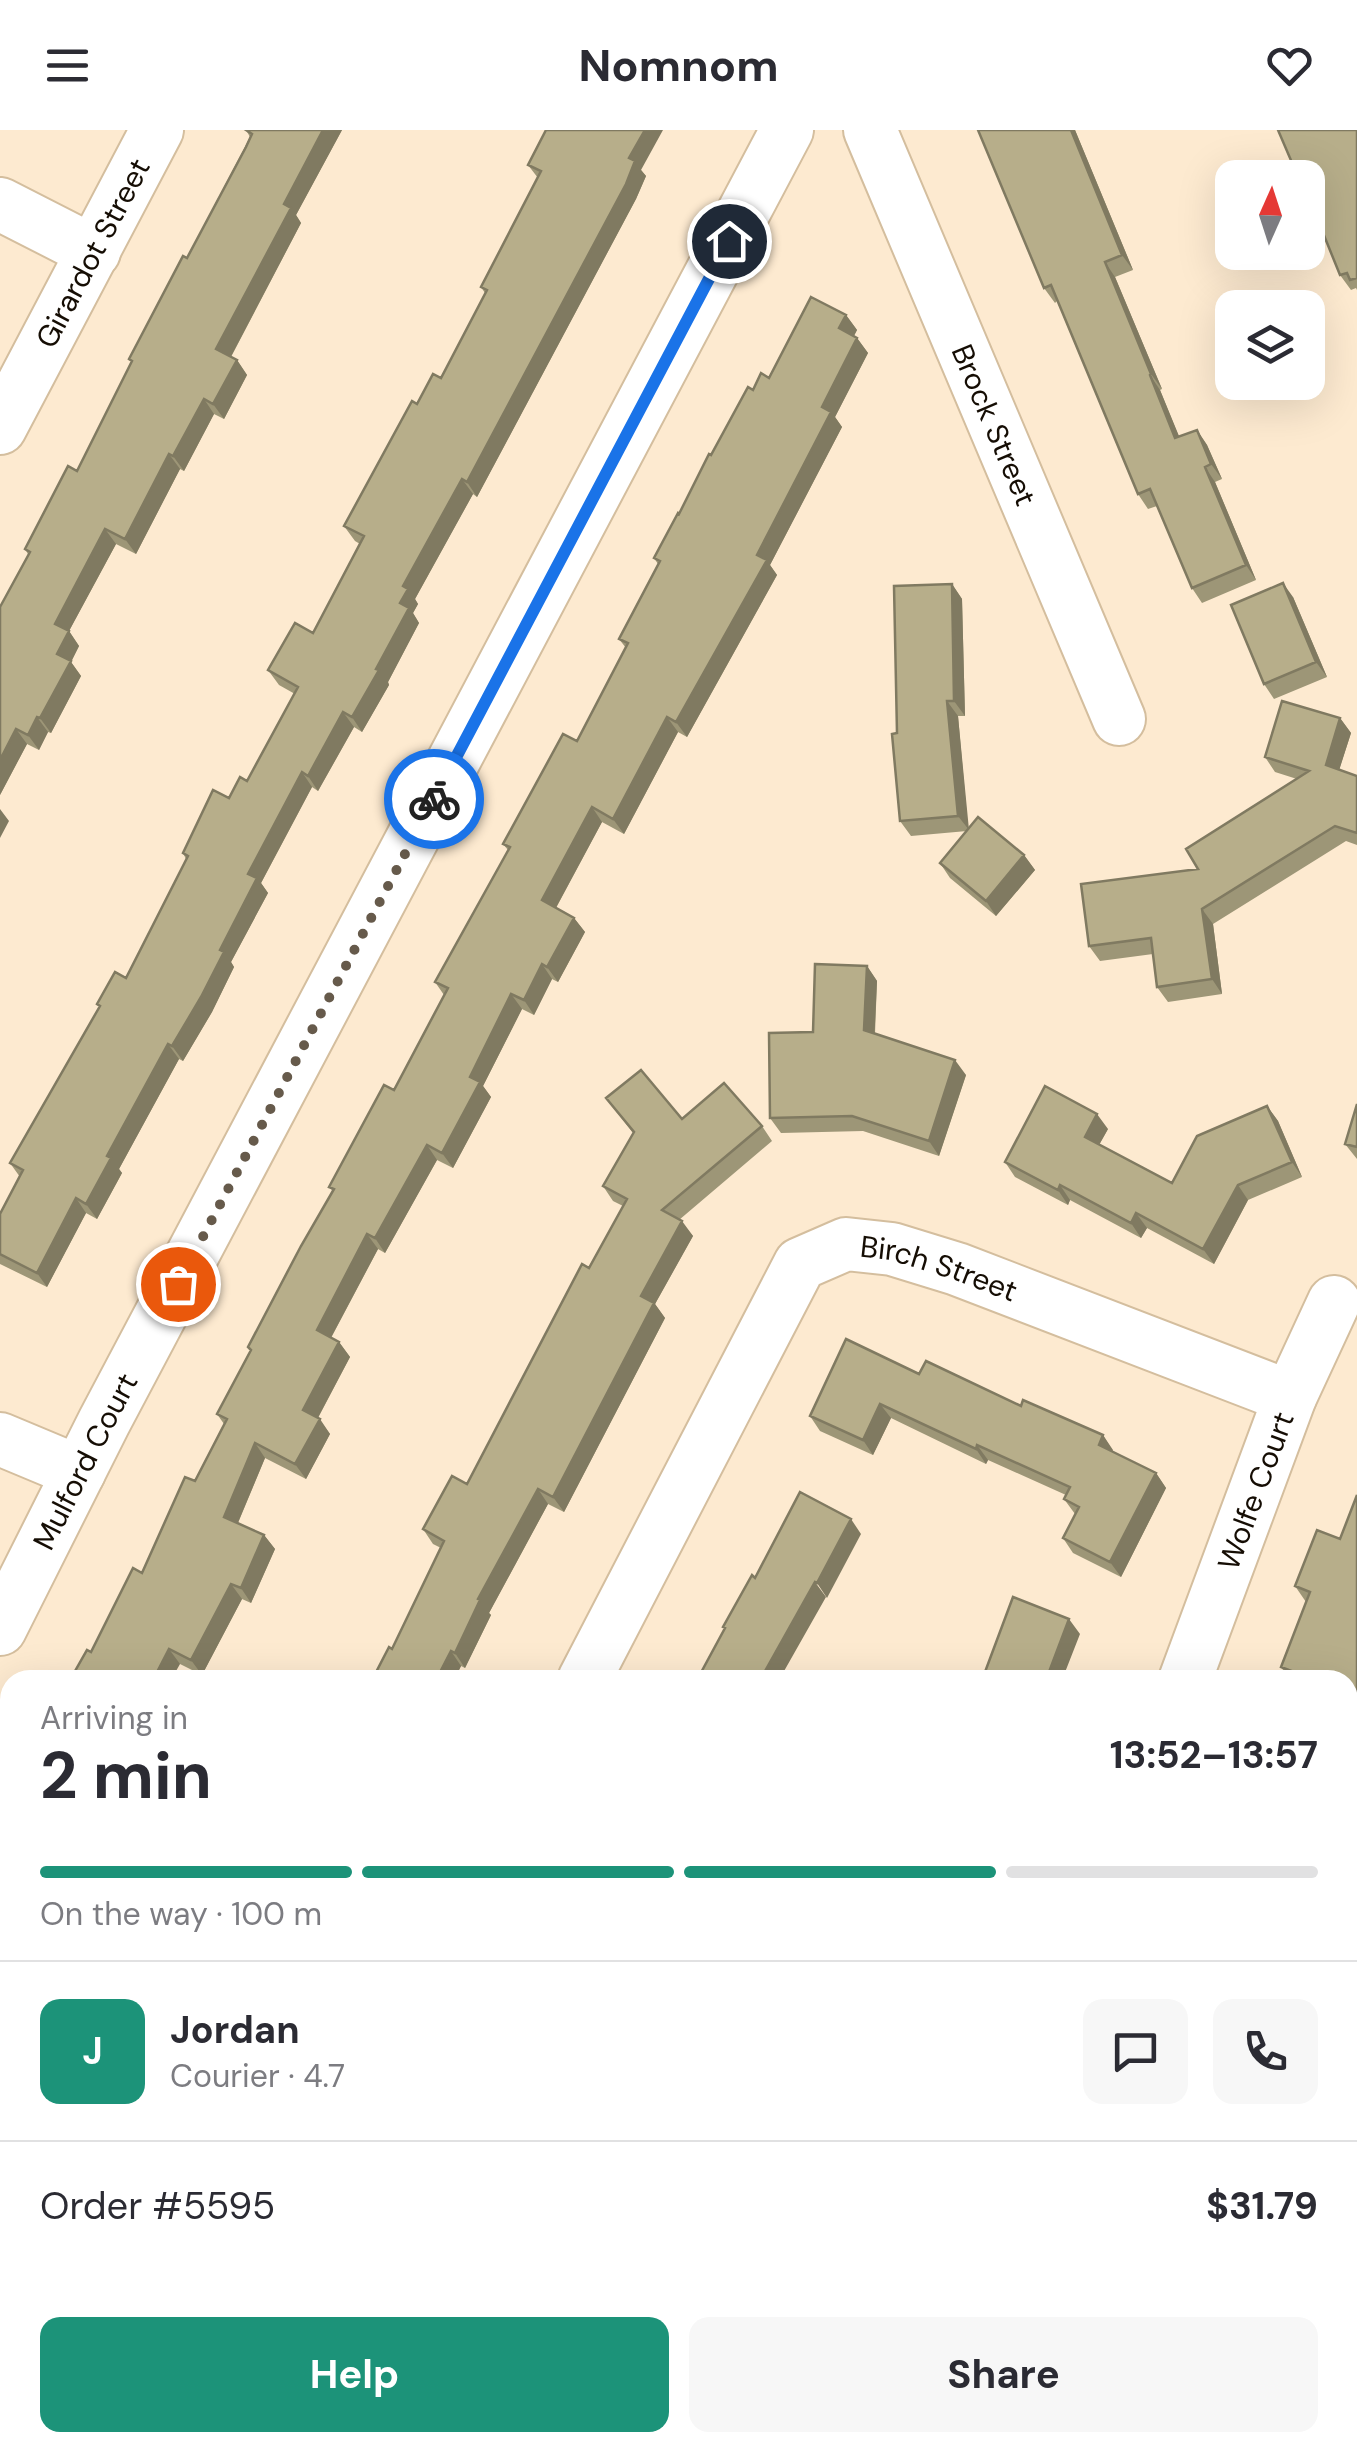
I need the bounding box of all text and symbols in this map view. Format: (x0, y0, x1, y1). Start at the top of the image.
text: Nomnom (578, 36, 779, 95)
icon: menu (40, 38, 95, 93)
icon: heart (1262, 38, 1317, 93)
street label: Girardot Street (26, 151, 158, 354)
north arrow (1215, 160, 1325, 270)
map controls (1215, 160, 1325, 400)
pin (687, 199, 772, 284)
icon: home (702, 214, 757, 269)
button: layers (1215, 290, 1325, 400)
street label: Brock Street (943, 338, 1046, 511)
courier (384, 749, 484, 849)
icon: bike (407, 772, 462, 827)
street label: Birch Street (858, 1226, 1023, 1310)
pin (136, 1242, 221, 1327)
icon: bag (151, 1257, 206, 1312)
street label: Mulford Court (24, 1366, 146, 1556)
street label: Wolfe Court (1208, 1406, 1302, 1575)
text: Arriving in (40, 1697, 188, 1739)
text: 13:52–13:57 (1110, 1730, 1318, 1780)
text: 2 min (40, 1734, 212, 1818)
text: On the way · 100 m (40, 1893, 322, 1935)
button: chat (1083, 1999, 1188, 2104)
button: phone (1213, 1999, 1318, 2104)
text: Jordan (170, 2005, 300, 2055)
text: J (82, 2026, 103, 2076)
text: Courier · 4.7 (170, 2055, 345, 2097)
text: Order #5595 (40, 2181, 275, 2231)
text: $31.79 (1206, 2181, 1318, 2231)
button: Help (40, 2317, 669, 2432)
button: Share (689, 2317, 1318, 2432)

